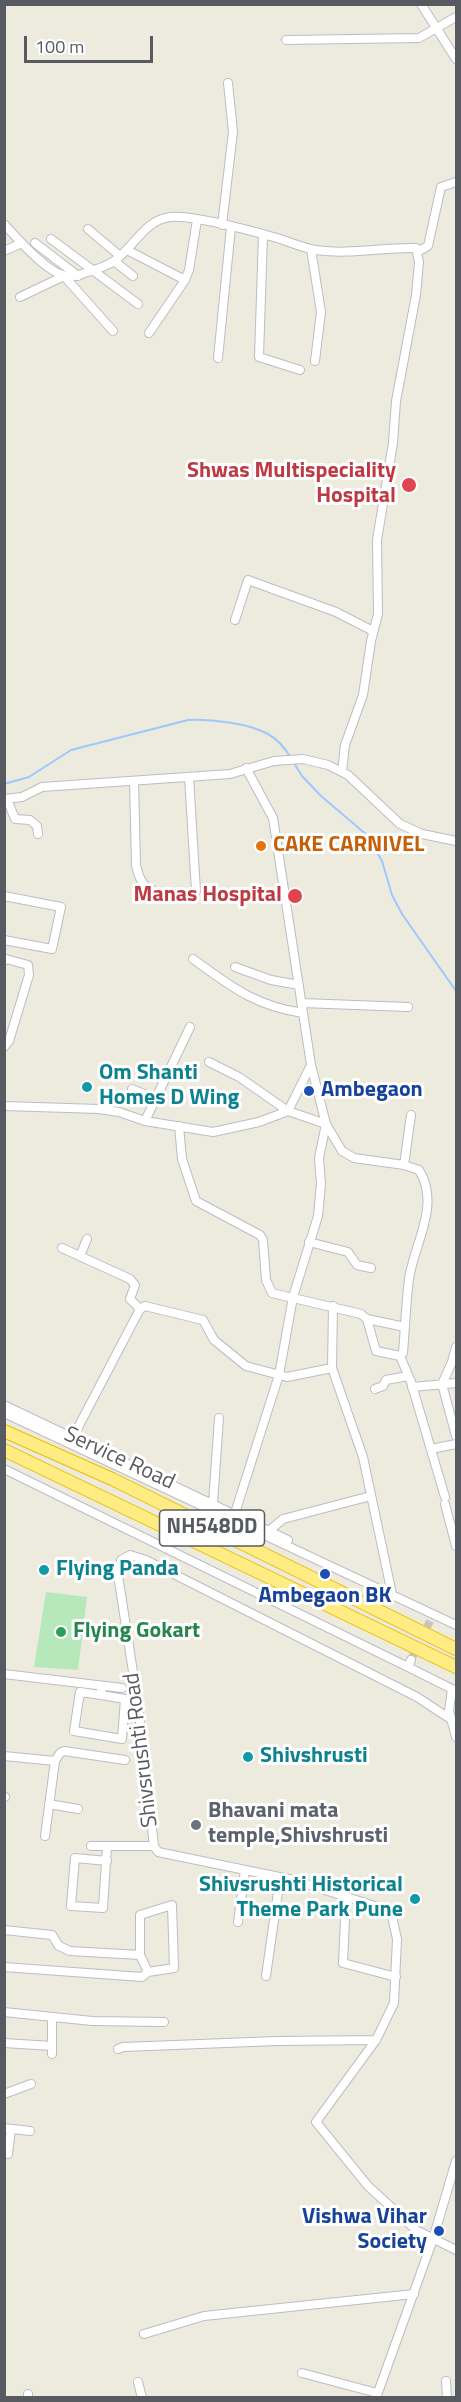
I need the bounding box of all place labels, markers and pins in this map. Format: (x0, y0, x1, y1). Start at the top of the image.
place label: Shwas Multispeciality Hospital (187, 459, 396, 511)
marker: Shwas Multispeciality Hospital (400, 476, 418, 494)
place label: CAKE CARNIVEL (273, 833, 424, 859)
marker: CAKE CARNIVEL (254, 839, 268, 853)
place label: Manas Hospital (134, 883, 282, 909)
marker: Manas Hospital (286, 887, 304, 905)
place label: Om Shanti Homes D Wing (99, 1061, 239, 1112)
place label: Ambegaon (321, 1078, 423, 1104)
marker: Om Shanti Homes D Wing (80, 1080, 94, 1094)
marker: Ambegaon (302, 1084, 316, 1098)
place label: Flying Panda (56, 1557, 179, 1583)
marker: Flying Panda (37, 1563, 51, 1577)
marker: Ambegaon BK (318, 1567, 332, 1581)
place label: Ambegaon BK (258, 1584, 392, 1610)
place label: Flying Gokart (73, 1619, 200, 1645)
marker: Flying Gokart (54, 1625, 68, 1639)
place label: Shivshrusti (260, 1744, 368, 1770)
marker: Shivshrusti (241, 1750, 255, 1764)
place label: Bhavani mata temple,Shivshrusti (208, 1799, 388, 1850)
marker: Bhavani mata temple,Shivshrusti (189, 1818, 203, 1832)
place label: Shivsrushti Historical Theme Park Pune (199, 1873, 403, 1924)
marker: Shivsrushti Historical Theme Park Pune (408, 1892, 422, 1906)
place label: Vishwa Vihar Society (302, 2205, 427, 2256)
marker: Vishwa Vihar Society (432, 2224, 446, 2238)

